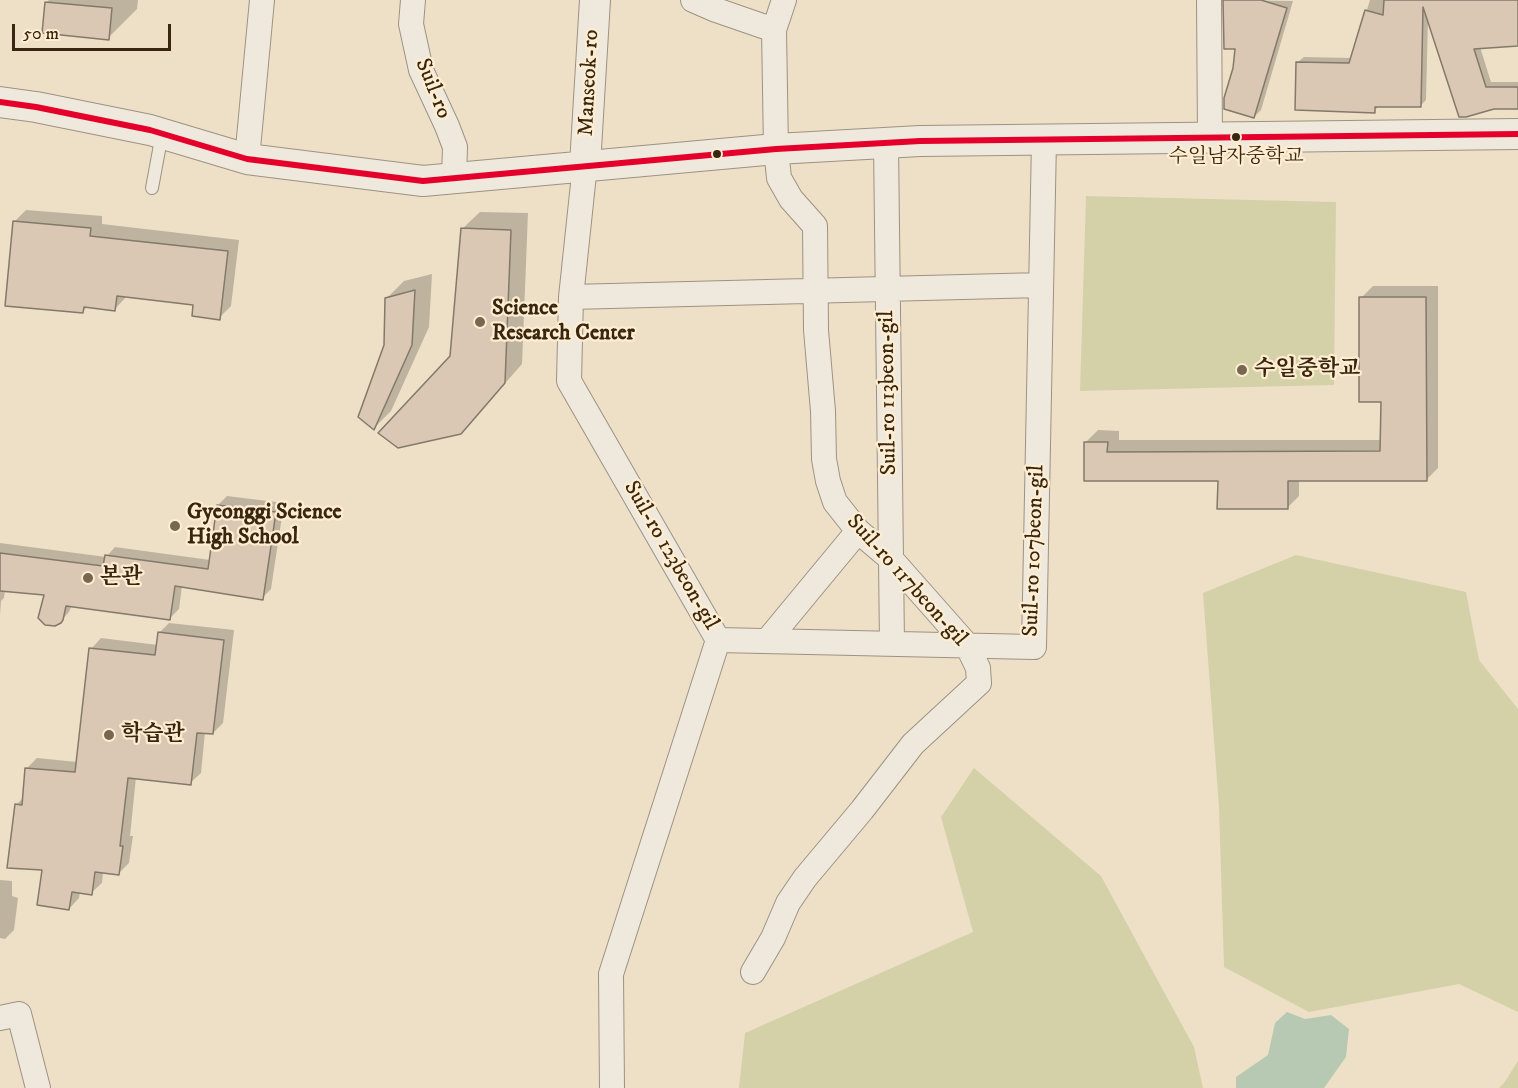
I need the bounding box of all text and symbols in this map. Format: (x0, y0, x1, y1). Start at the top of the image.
scale bar (15, 12, 174, 50)
text: 50 m (23, 23, 59, 45)
street label: Manseok-ro (574, 29, 606, 137)
street label: Suil-ro (408, 55, 456, 123)
marker: 수일남자중학교 (1230, 131, 1242, 143)
place label: 수일남자중학교 (1168, 146, 1304, 170)
unlabelled marker (711, 148, 723, 160)
place label: Science Research Center (492, 296, 635, 348)
street label: Suil-ro 113beon-gil (874, 310, 904, 476)
marker: Science Research Center (473, 315, 487, 329)
place label: 수일중학교 (1254, 357, 1360, 383)
marker: 수일중학교 (1235, 363, 1249, 377)
street label: Suil-ro 107beon-gil (1019, 465, 1051, 637)
street label: Suil-ro 123beon-gil (617, 477, 723, 635)
place label: Gyeonggi Science High School (187, 500, 342, 552)
street label: Suil-ro 117beon-gil (840, 510, 972, 652)
marker: Gyeonggi Science High School (168, 519, 182, 533)
place label: 본관 (100, 565, 143, 591)
marker: 본관 (81, 571, 95, 585)
place label: 학습관 (121, 722, 185, 748)
marker: 학습관 (102, 728, 116, 742)

